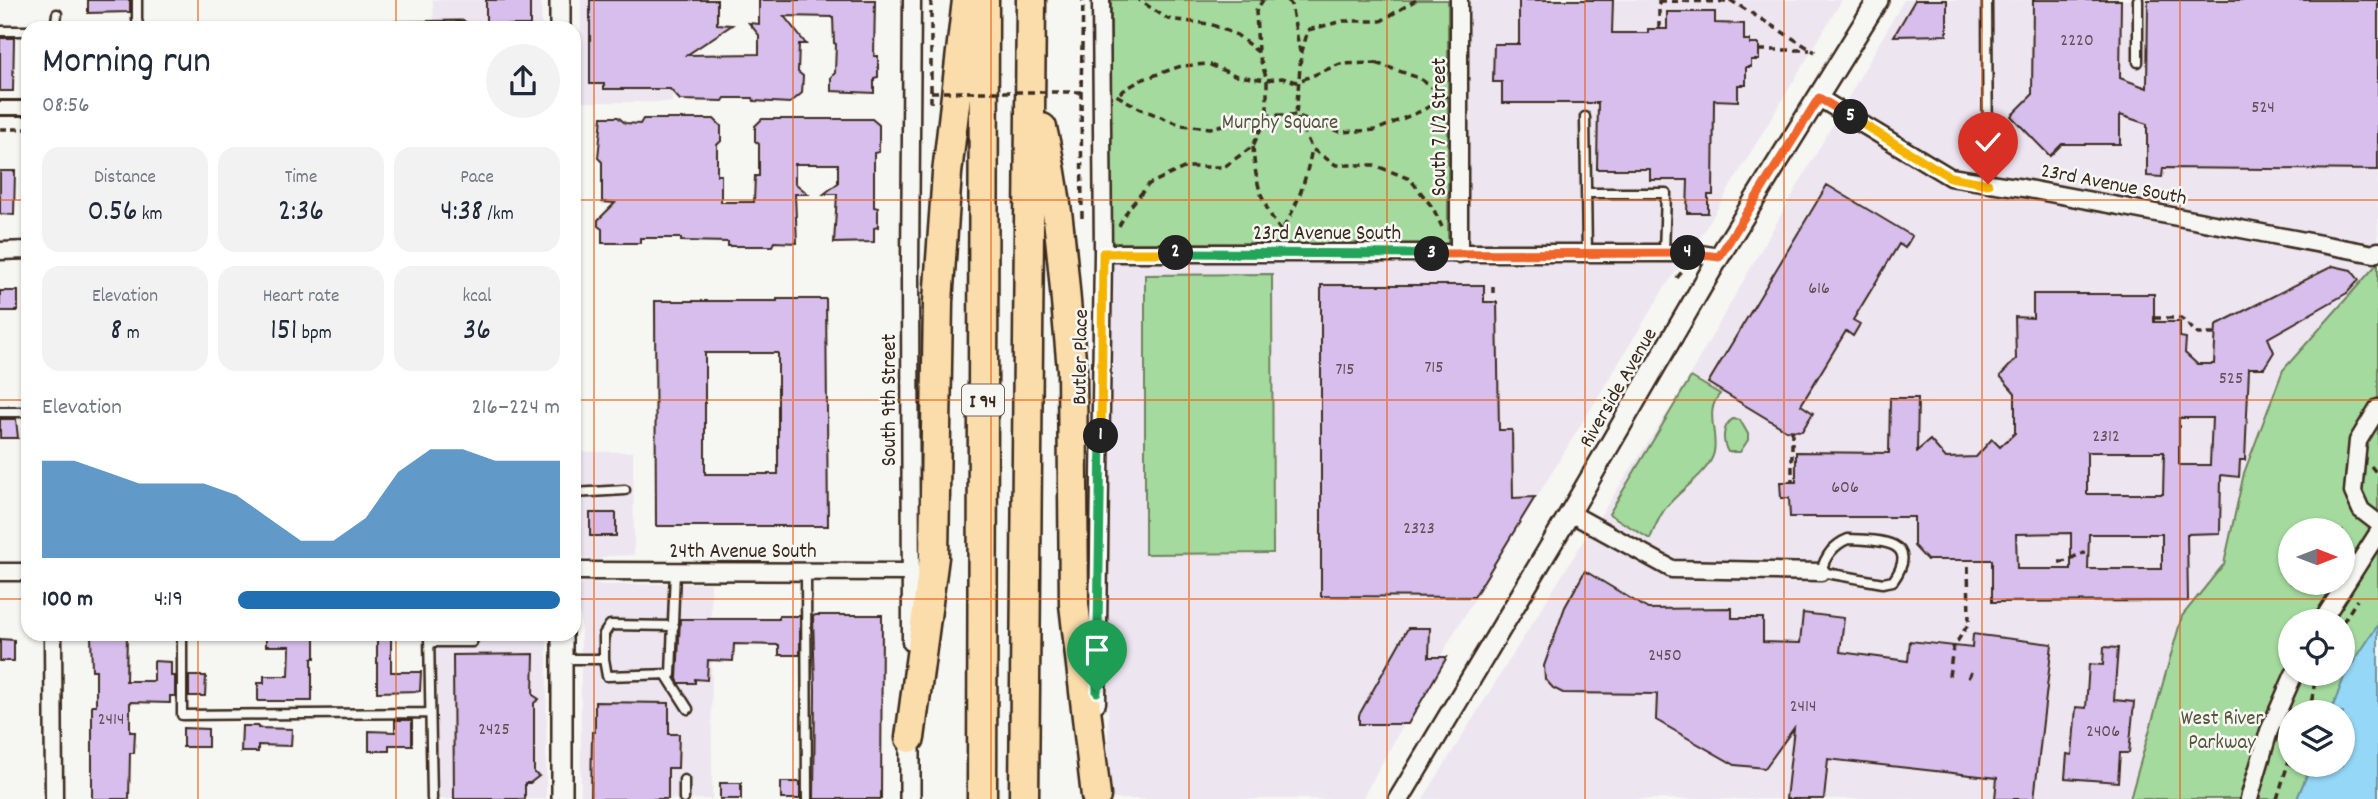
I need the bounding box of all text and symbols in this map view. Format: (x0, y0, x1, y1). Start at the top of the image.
house number: 2220 (2060, 29, 2094, 54)
text: Morning run (42, 36, 211, 91)
button: share (486, 44, 560, 118)
street label: South 7 1/2 Street (1426, 58, 1456, 196)
text: 08:56 (42, 90, 90, 123)
house number: 524 (2251, 96, 2275, 121)
pin: 5 (1834, 100, 1868, 134)
text: 5 (1846, 103, 1855, 130)
park label: Murphy Square (1222, 109, 1338, 139)
pin (1958, 112, 2018, 184)
icon: check (1969, 123, 2007, 161)
street label: 23rd Avenue South (2038, 157, 2189, 215)
text: Distance (94, 165, 156, 192)
text: Time (285, 165, 317, 192)
text: Pace (460, 165, 494, 192)
text: 0.56 (87, 192, 137, 235)
text: 2:36 (278, 192, 324, 235)
text: 4:38 (440, 192, 483, 235)
text: km (137, 202, 163, 229)
text: /km (483, 202, 514, 229)
street label: 23rd Avenue South (1253, 220, 1401, 250)
pin: 2 (1158, 236, 1194, 270)
pin: 3 (1414, 236, 1450, 272)
pin: 4 (1670, 236, 1706, 270)
text: 2 (1171, 239, 1180, 266)
text: 4 (1684, 239, 1691, 266)
text: 3 (1427, 240, 1436, 267)
house number: 616 (1808, 277, 1830, 302)
text: Elevation (92, 284, 158, 311)
text: Heart rate (263, 284, 339, 311)
text: kcal (463, 284, 491, 311)
street label: Butler Place (1066, 309, 1098, 405)
text: 8 (110, 311, 122, 354)
text: 151 (270, 311, 297, 354)
text: 36 (463, 311, 491, 354)
text: m (122, 321, 140, 348)
text: bpm (297, 321, 332, 348)
street label: Riverside Avenue (1573, 323, 1666, 454)
street label: South 9th Street (876, 333, 906, 466)
house number: 715 (1424, 356, 1444, 381)
house number: 715 (1335, 358, 1355, 383)
house number: 525 (2219, 367, 2243, 392)
road number: I 94 (962, 384, 1004, 416)
text: Elevation (42, 392, 122, 425)
text: 216–224 m (472, 392, 560, 425)
pin: 1 (1084, 418, 1118, 453)
text: 1 (1098, 422, 1103, 449)
house number: 2312 (2092, 425, 2120, 450)
house number: 606 (1831, 476, 1859, 501)
house number: 2323 (1403, 517, 1435, 542)
north arrow (2278, 518, 2356, 595)
map controls (2278, 518, 2355, 777)
street label: 24th Avenue South (669, 538, 817, 568)
text: 100 m (42, 584, 93, 617)
text: 4:19 (154, 584, 183, 617)
button: locate (2278, 609, 2355, 686)
pin (1067, 620, 1127, 692)
icon: arrive (1078, 631, 1116, 669)
house number: 2450 (1648, 644, 1682, 669)
house number: 2414 (1790, 695, 1816, 720)
button: layers (2278, 700, 2355, 777)
park label: West River Parkway (2181, 705, 2263, 759)
house number: 2414 (98, 708, 124, 733)
house number: 2425 (478, 718, 510, 743)
house number: 2406 (2086, 720, 2120, 745)

